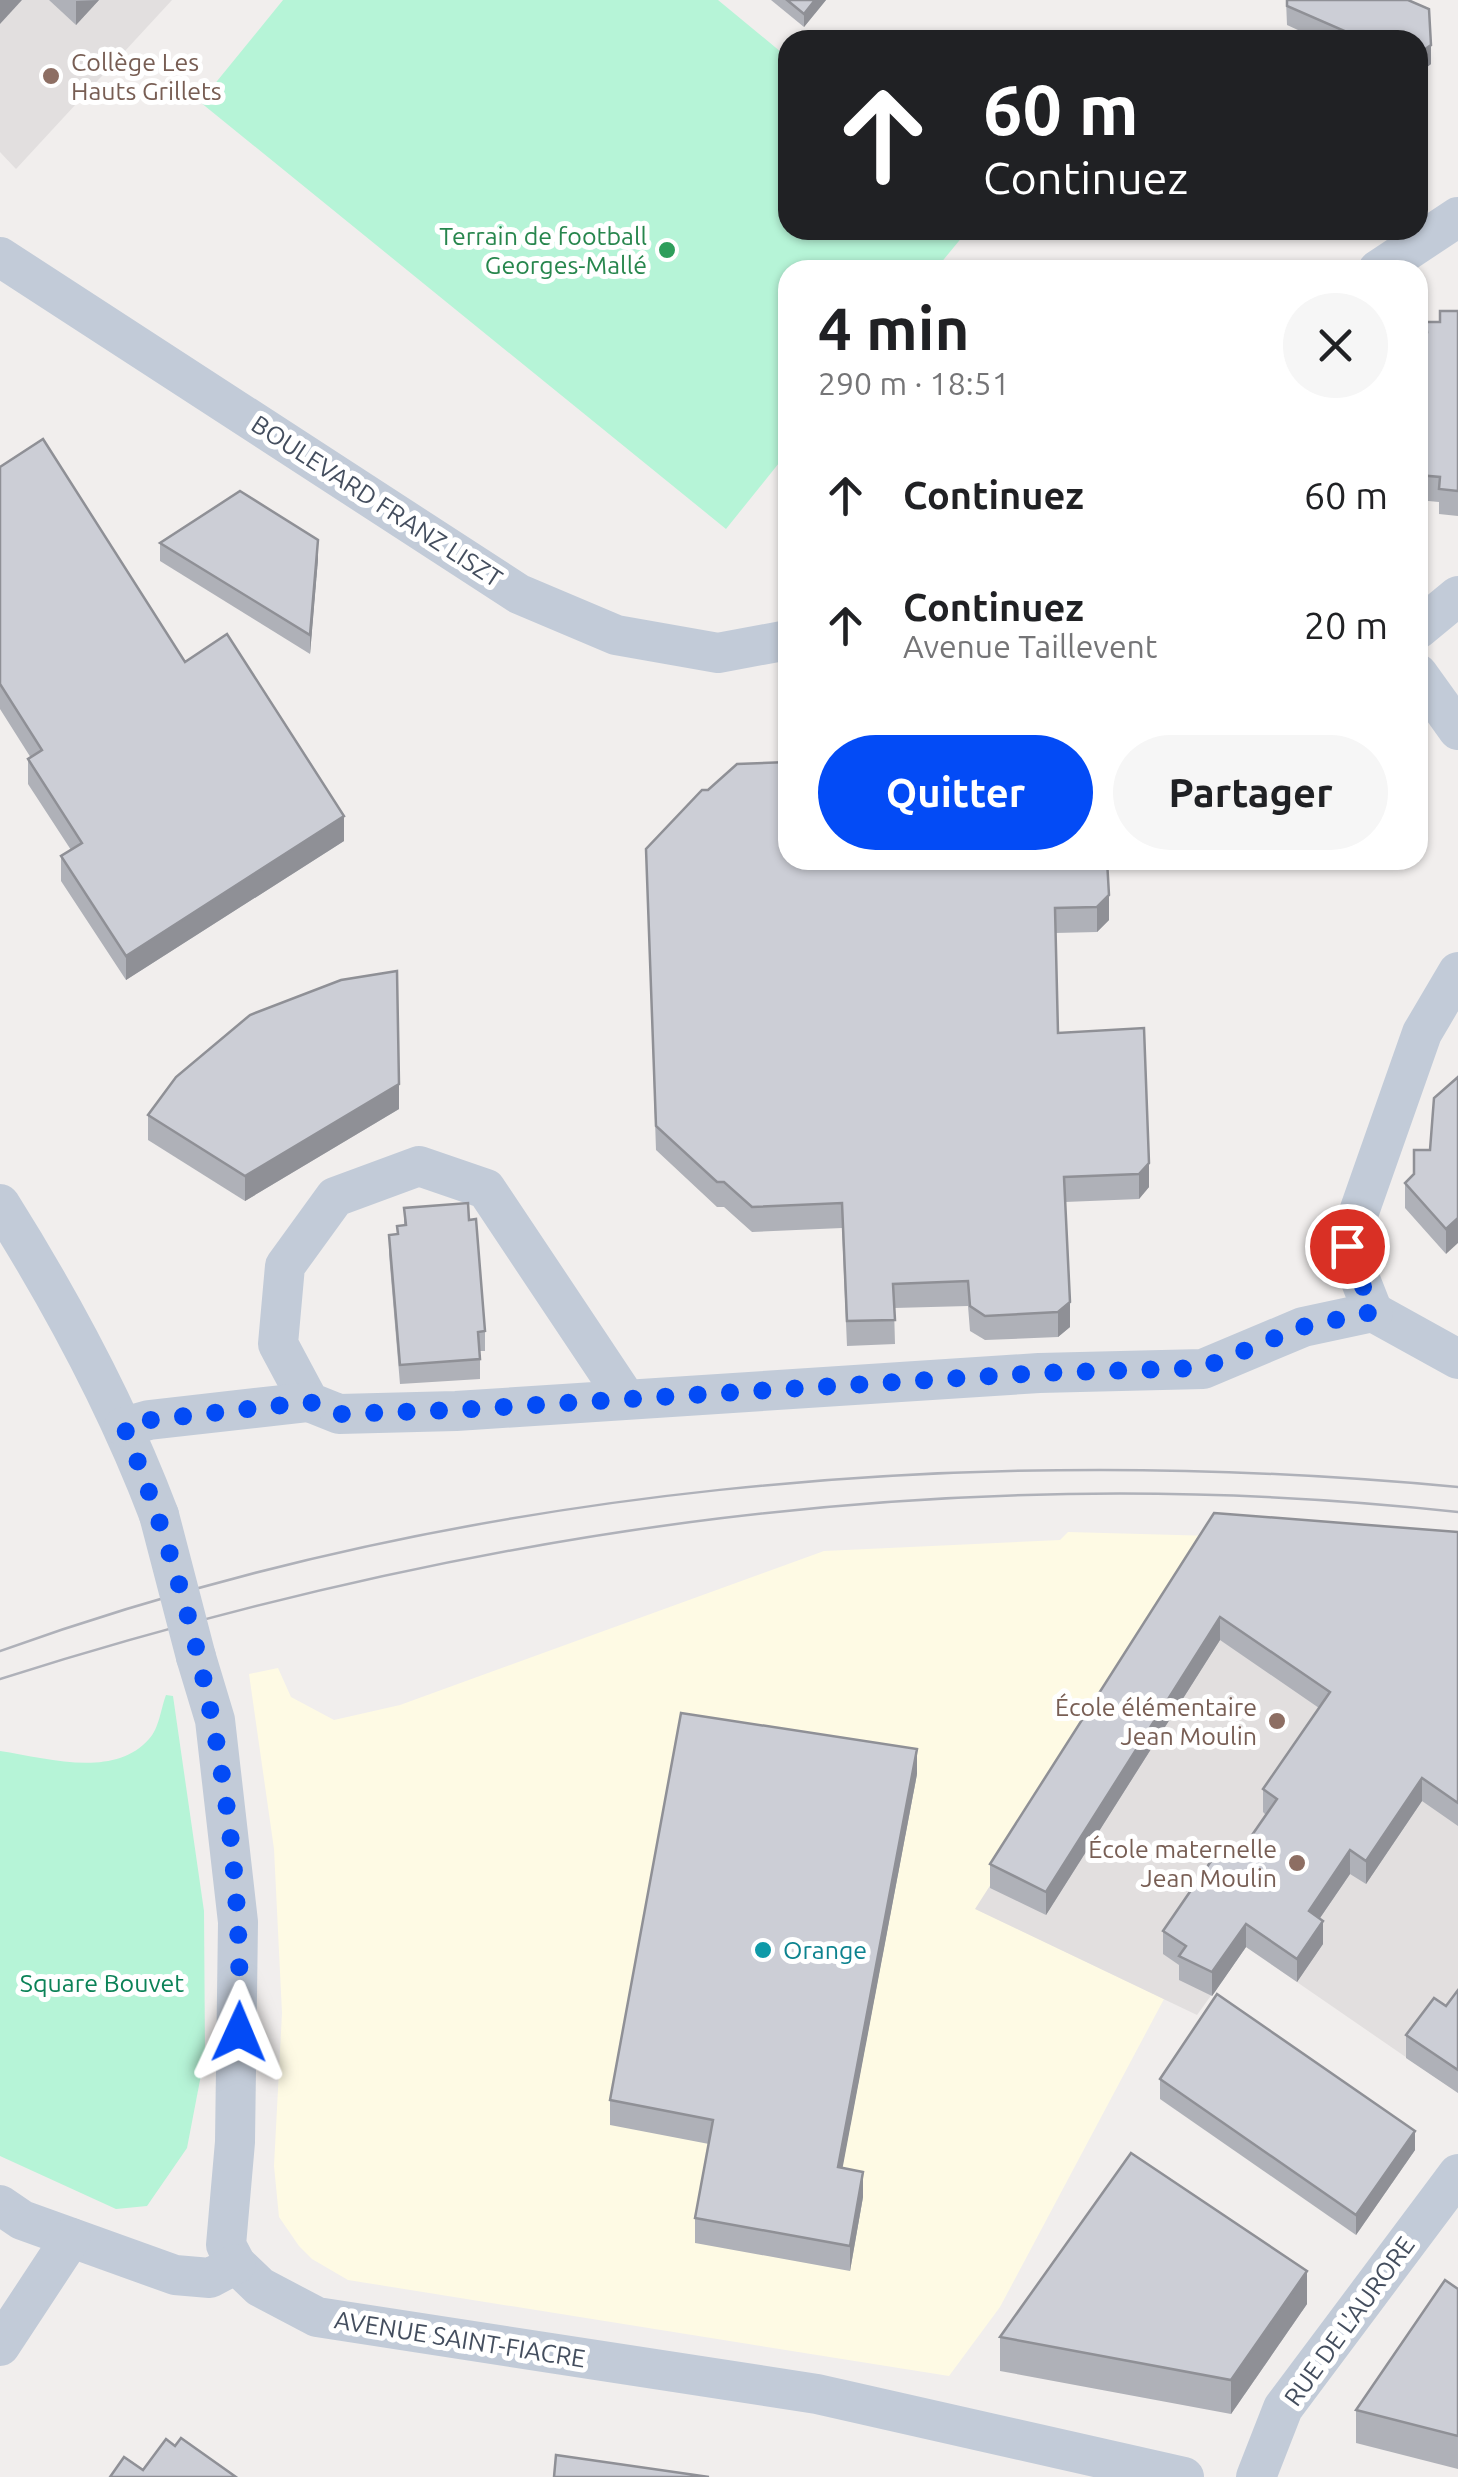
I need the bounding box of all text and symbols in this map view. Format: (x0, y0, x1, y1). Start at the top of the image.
place label: Collège Les Hauts Grillets (71, 48, 222, 105)
marker: Collège Les Hauts Grillets (40, 65, 62, 87)
icon: ahead (818, 70, 948, 200)
text: 60 m (983, 70, 1139, 148)
text: Continuez (983, 152, 1188, 203)
place label: Terrain de football Georges-Mallé (439, 222, 647, 279)
marker: Terrain de football Georges-Mallé (656, 239, 678, 261)
button: close (1283, 293, 1388, 398)
text: 4 min (818, 294, 970, 361)
text: 290 m · 18:51 (818, 365, 1010, 401)
street label: BOULEVARD FRANZ LISZT (247, 410, 507, 592)
icon: ahead (818, 468, 873, 523)
text: Continuez (903, 474, 1084, 516)
text: 60 m (1304, 474, 1388, 516)
text: Continuez (903, 586, 1084, 628)
icon: ahead (818, 598, 873, 653)
text: 20 m (1304, 604, 1388, 646)
text: Avenue Taillevent (903, 628, 1157, 664)
button: Quitter (818, 735, 1093, 850)
button: Partager (1113, 735, 1388, 850)
pin (1305, 1204, 1390, 1289)
icon: arrive (1320, 1219, 1375, 1274)
place label: École élémentaire Jean Moulin (1055, 1693, 1257, 1750)
marker: École élémentaire Jean Moulin (1266, 1710, 1288, 1732)
place label: École maternelle Jean Moulin (1088, 1835, 1277, 1892)
marker: École maternelle Jean Moulin (1286, 1852, 1308, 1874)
place label: Orange (783, 1936, 867, 1964)
marker: Orange (752, 1939, 774, 1961)
park label: Square Bouvet (20, 1969, 184, 1997)
position arrow (187, 1980, 291, 2084)
street label: RUE DE L'AURORE (1278, 2231, 1420, 2411)
street label: AVENUE SAINT-FIACRE (332, 2305, 588, 2373)

